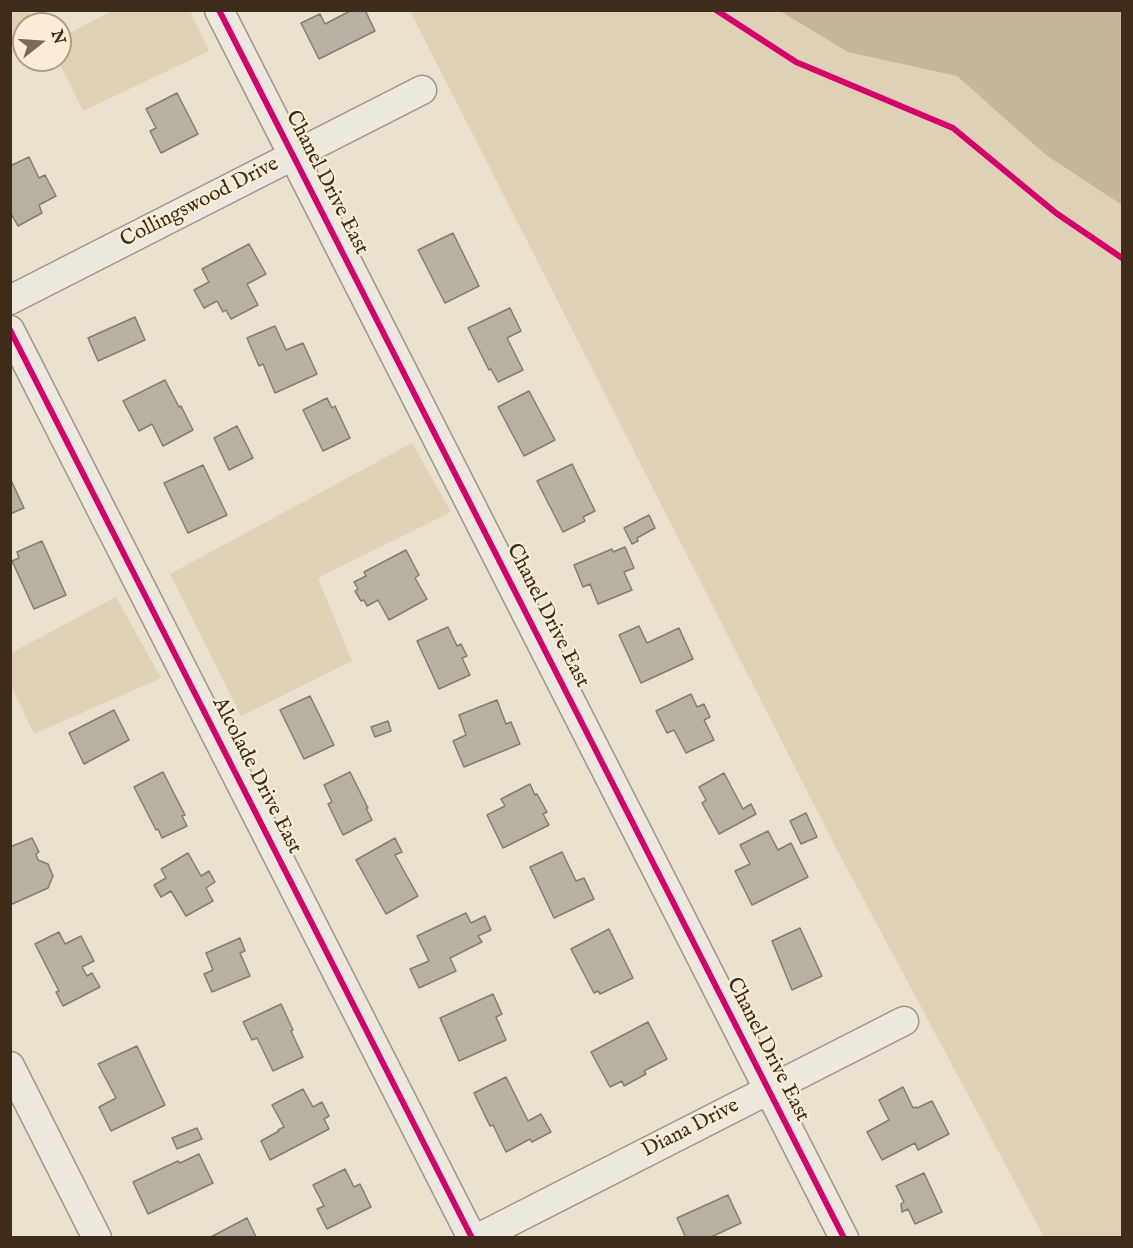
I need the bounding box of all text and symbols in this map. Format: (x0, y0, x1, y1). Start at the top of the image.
north arrow (12, 12, 72, 72)
text: N (46, 28, 69, 47)
street label: Chanel Drive East (279, 107, 373, 259)
street label: Collingswood Drive (117, 152, 283, 254)
street label: Chanel Drive East (500, 540, 594, 692)
street label: Alcolade Drive East (206, 694, 306, 858)
street label: Chanel Drive East (720, 974, 814, 1126)
street label: Diana Drive (638, 1094, 744, 1164)

